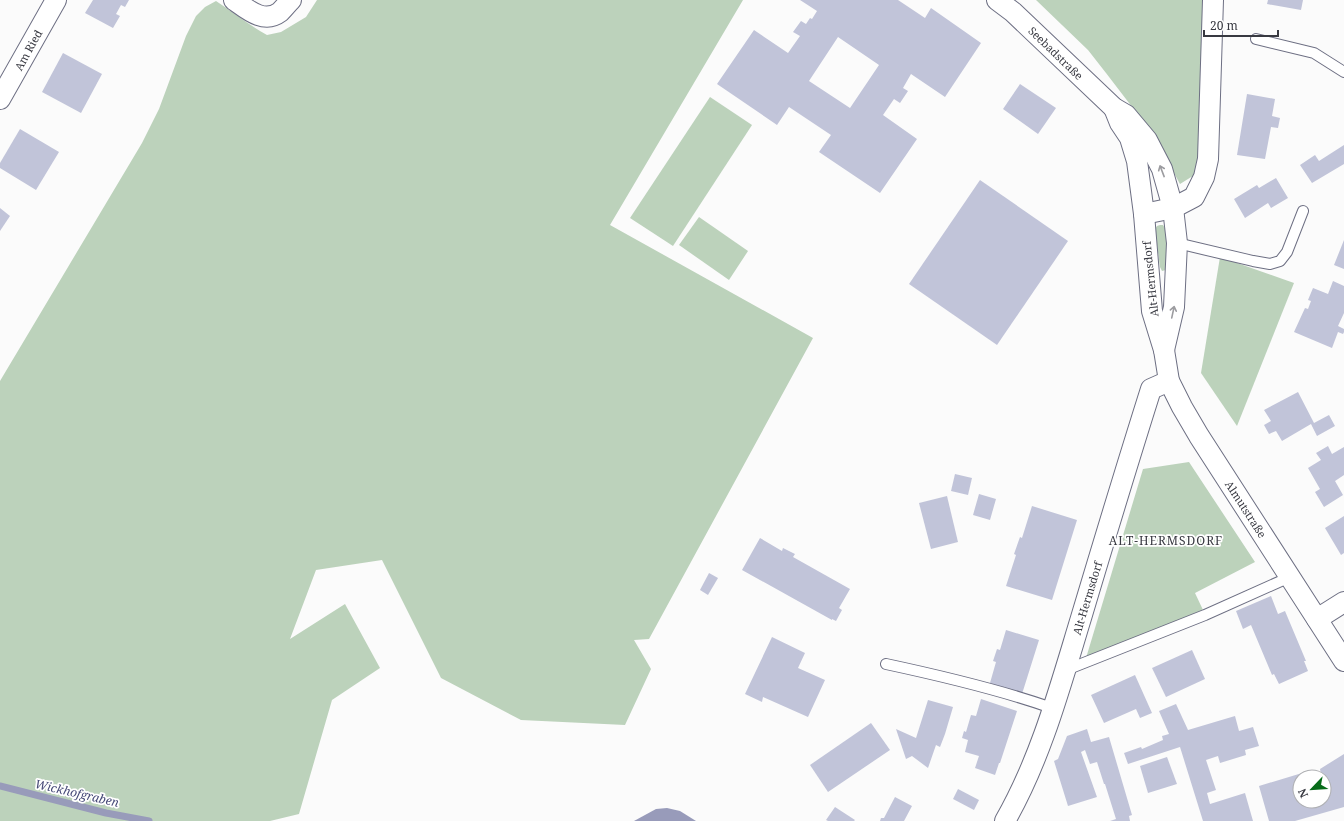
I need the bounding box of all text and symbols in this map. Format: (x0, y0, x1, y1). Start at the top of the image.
scale bar (1204, 12, 1278, 38)
text: 20 m (1210, 17, 1238, 34)
street label: Seebadstraße (1025, 23, 1087, 83)
street label: Am Ried (11, 27, 45, 73)
one-way arrow (1157, 165, 1165, 177)
street label: Alt-Hermsdorf (1138, 240, 1161, 318)
one-way arrow (1169, 306, 1177, 319)
street label: Almutstraße (1222, 477, 1270, 541)
district label: ALT-HERMSDORF (1109, 532, 1223, 549)
street label: Alt-Hermsdorf (1069, 559, 1106, 637)
north arrow (1292, 769, 1332, 809)
water label: Wickhofgraben (33, 775, 121, 811)
text: N (1294, 786, 1311, 801)

